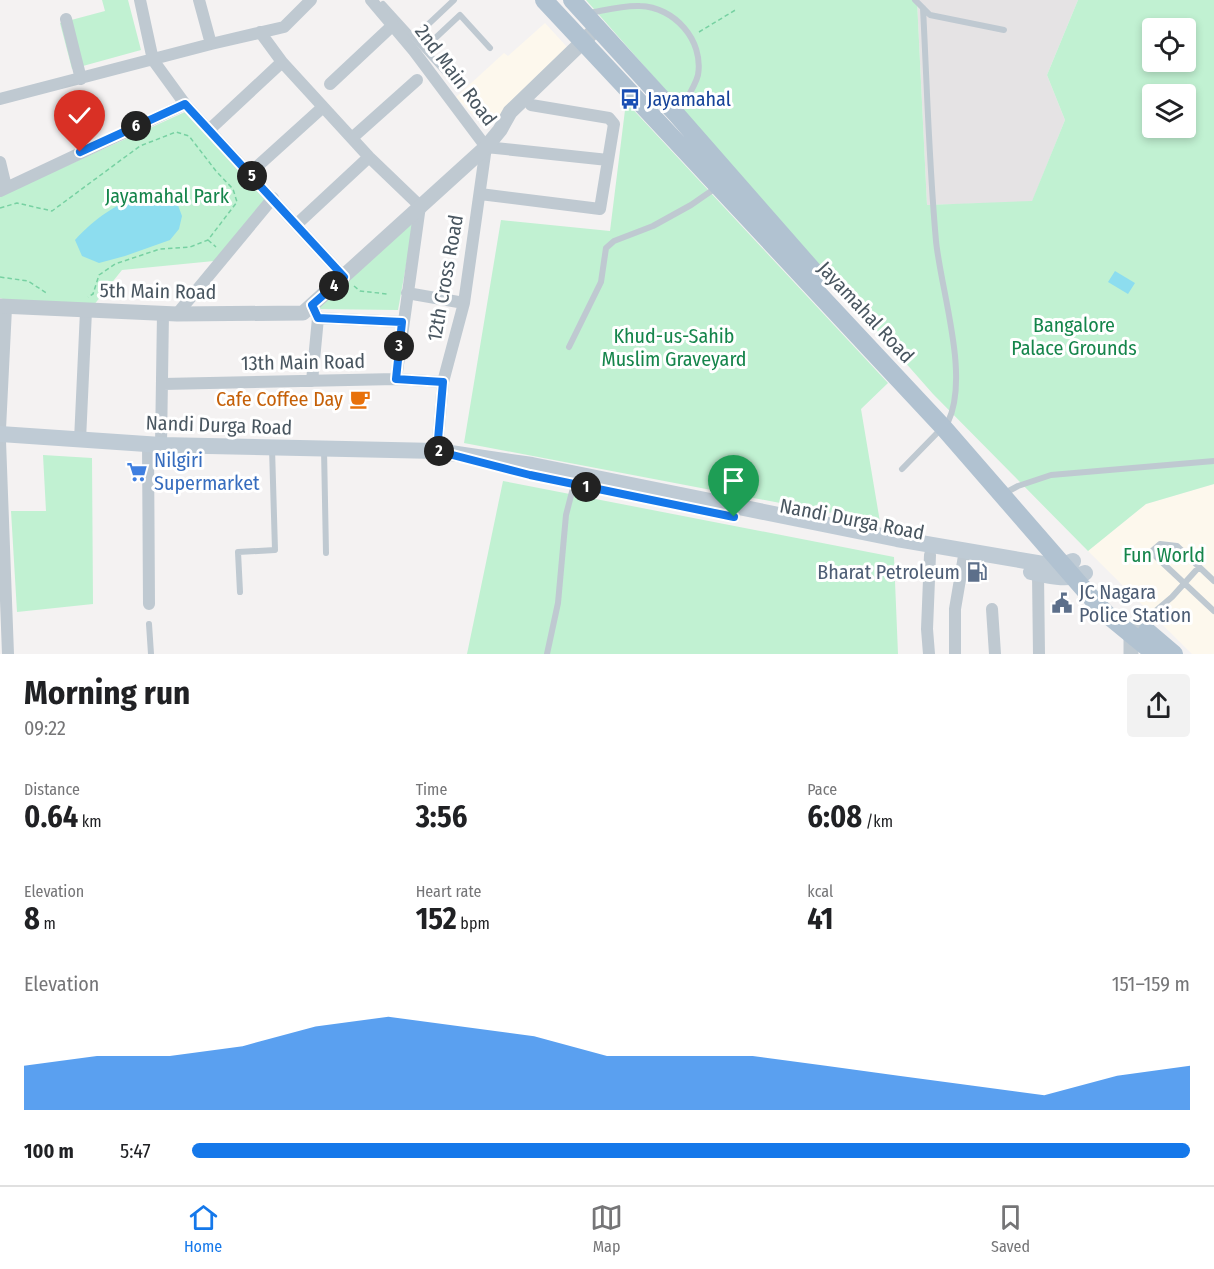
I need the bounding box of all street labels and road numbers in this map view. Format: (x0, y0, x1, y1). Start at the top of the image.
street label: 2nd Main Road (410, 20, 502, 130)
street label: 12th Cross Road (422, 213, 468, 343)
street label: Jayamahal Road (813, 256, 919, 368)
street label: 5th Main Road (100, 278, 216, 304)
street label: 13th Main Road (241, 349, 365, 375)
street label: Nandi Durga Road (145, 410, 293, 440)
street label: Nandi Durga Road (778, 493, 926, 545)

